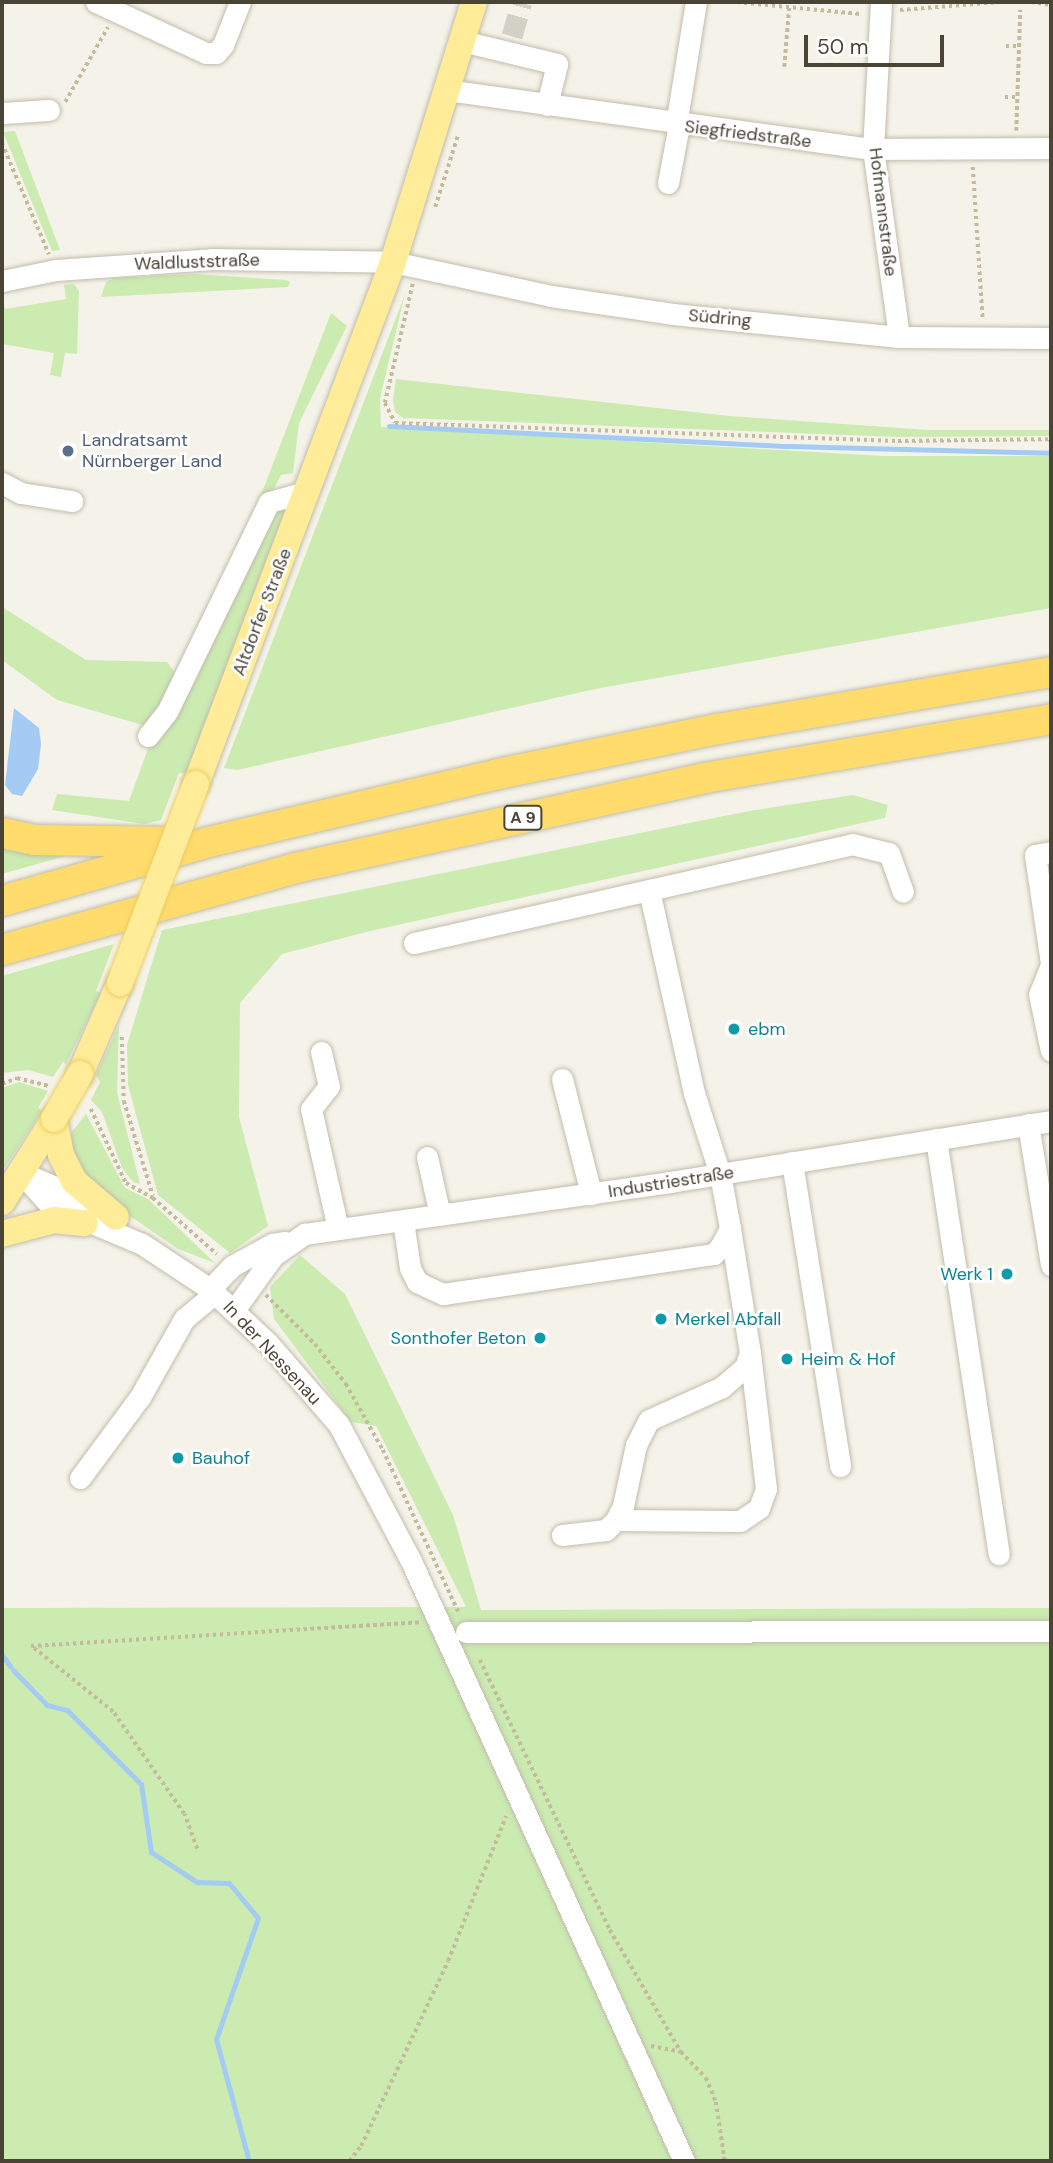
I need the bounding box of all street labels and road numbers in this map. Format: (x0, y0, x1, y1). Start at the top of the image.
street label: Siegfriedstraße (683, 116, 813, 152)
street label: Hofmannstraße (864, 146, 902, 278)
street label: Waldluststraße (134, 249, 260, 275)
street label: Südring (687, 304, 753, 332)
street label: Altdorfer Straße (228, 545, 296, 679)
road number: A 9 (502, 806, 544, 831)
street label: Industriestraße (607, 1161, 735, 1203)
street label: In der Nessenau (219, 1297, 325, 1409)

